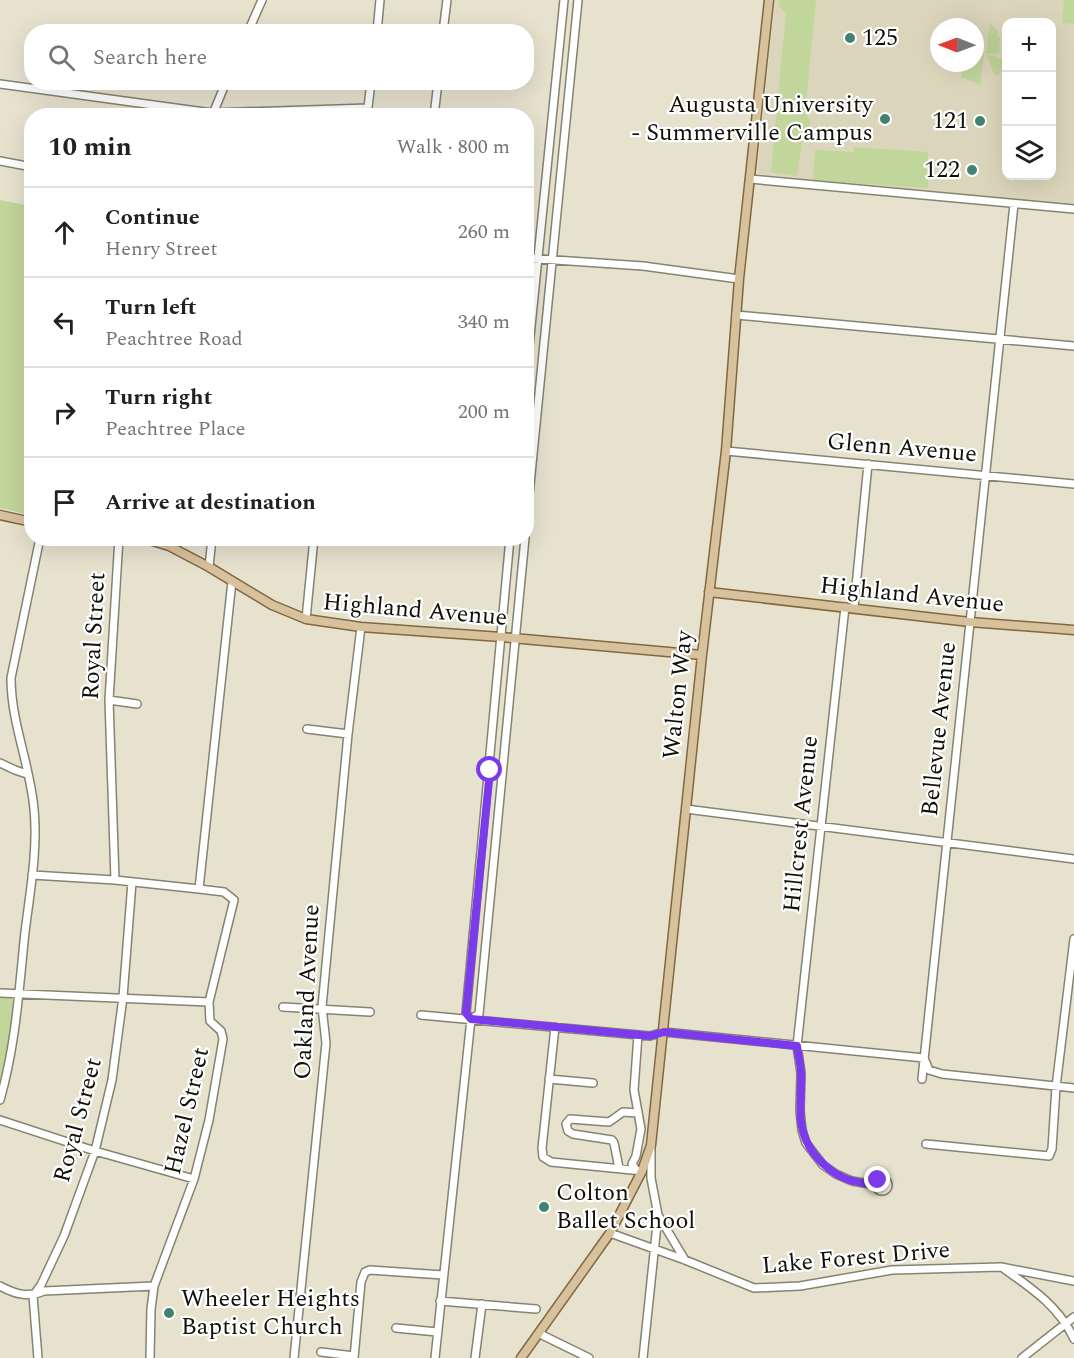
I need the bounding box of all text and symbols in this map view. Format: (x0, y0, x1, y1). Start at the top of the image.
north arrow (930, 18, 984, 72)
map controls (1002, 18, 1056, 180)
button: + (1002, 18, 1056, 72)
place label: 125 (862, 20, 898, 56)
search box (24, 24, 534, 90)
marker: 125 (843, 31, 857, 45)
icon: search (45, 41, 78, 74)
text: Search here (93, 41, 207, 74)
button: − (1002, 72, 1056, 126)
place label: Augusta University - Summerville Campus (631, 87, 874, 151)
place label: 121 (932, 103, 968, 139)
marker: Augusta University - Summerville Campus (878, 112, 892, 126)
marker: 121 (973, 114, 987, 128)
button: layers (1002, 126, 1056, 180)
text: 10 min (48, 127, 132, 167)
text: Walk · 800 m (397, 132, 510, 162)
place label: 122 (924, 152, 960, 188)
marker: 122 (965, 163, 979, 177)
text: Continue (105, 201, 200, 234)
icon: ahead (48, 216, 81, 249)
text: 260 m (458, 217, 510, 247)
text: Henry Street (105, 234, 218, 264)
text: Turn left (105, 291, 197, 324)
icon: left (48, 306, 81, 339)
text: 340 m (458, 307, 510, 337)
text: Peachtree Road (105, 324, 243, 354)
text: Turn right (105, 381, 212, 414)
icon: right (48, 396, 81, 429)
text: 200 m (458, 397, 510, 427)
text: Peachtree Place (105, 414, 245, 444)
street label: Glenn Avenue (826, 424, 978, 472)
icon: arrive (48, 486, 81, 519)
text: Arrive at destination (105, 486, 316, 519)
street label: Highland Avenue (818, 567, 1006, 623)
street label: Royal Street (73, 571, 115, 701)
street label: Highland Avenue (321, 584, 509, 636)
street label: Walton Way (653, 627, 703, 761)
street label: Bellevue Avenue (912, 640, 966, 818)
street label: Hillcrest Avenue (774, 734, 828, 914)
route start (476, 756, 502, 782)
street label: Oakland Avenue (284, 903, 330, 1081)
street label: Hazel Street (155, 1044, 219, 1178)
street label: Royal Street (44, 1054, 112, 1186)
route end (864, 1166, 890, 1192)
place label: Colton Ballet School (556, 1175, 695, 1239)
marker: Colton Ballet School (537, 1200, 551, 1214)
street label: Lake Forest Drive (760, 1232, 952, 1284)
place label: Wheeler Heights Baptist Church (181, 1281, 360, 1345)
marker: Wheeler Heights Baptist Church (162, 1306, 176, 1320)

